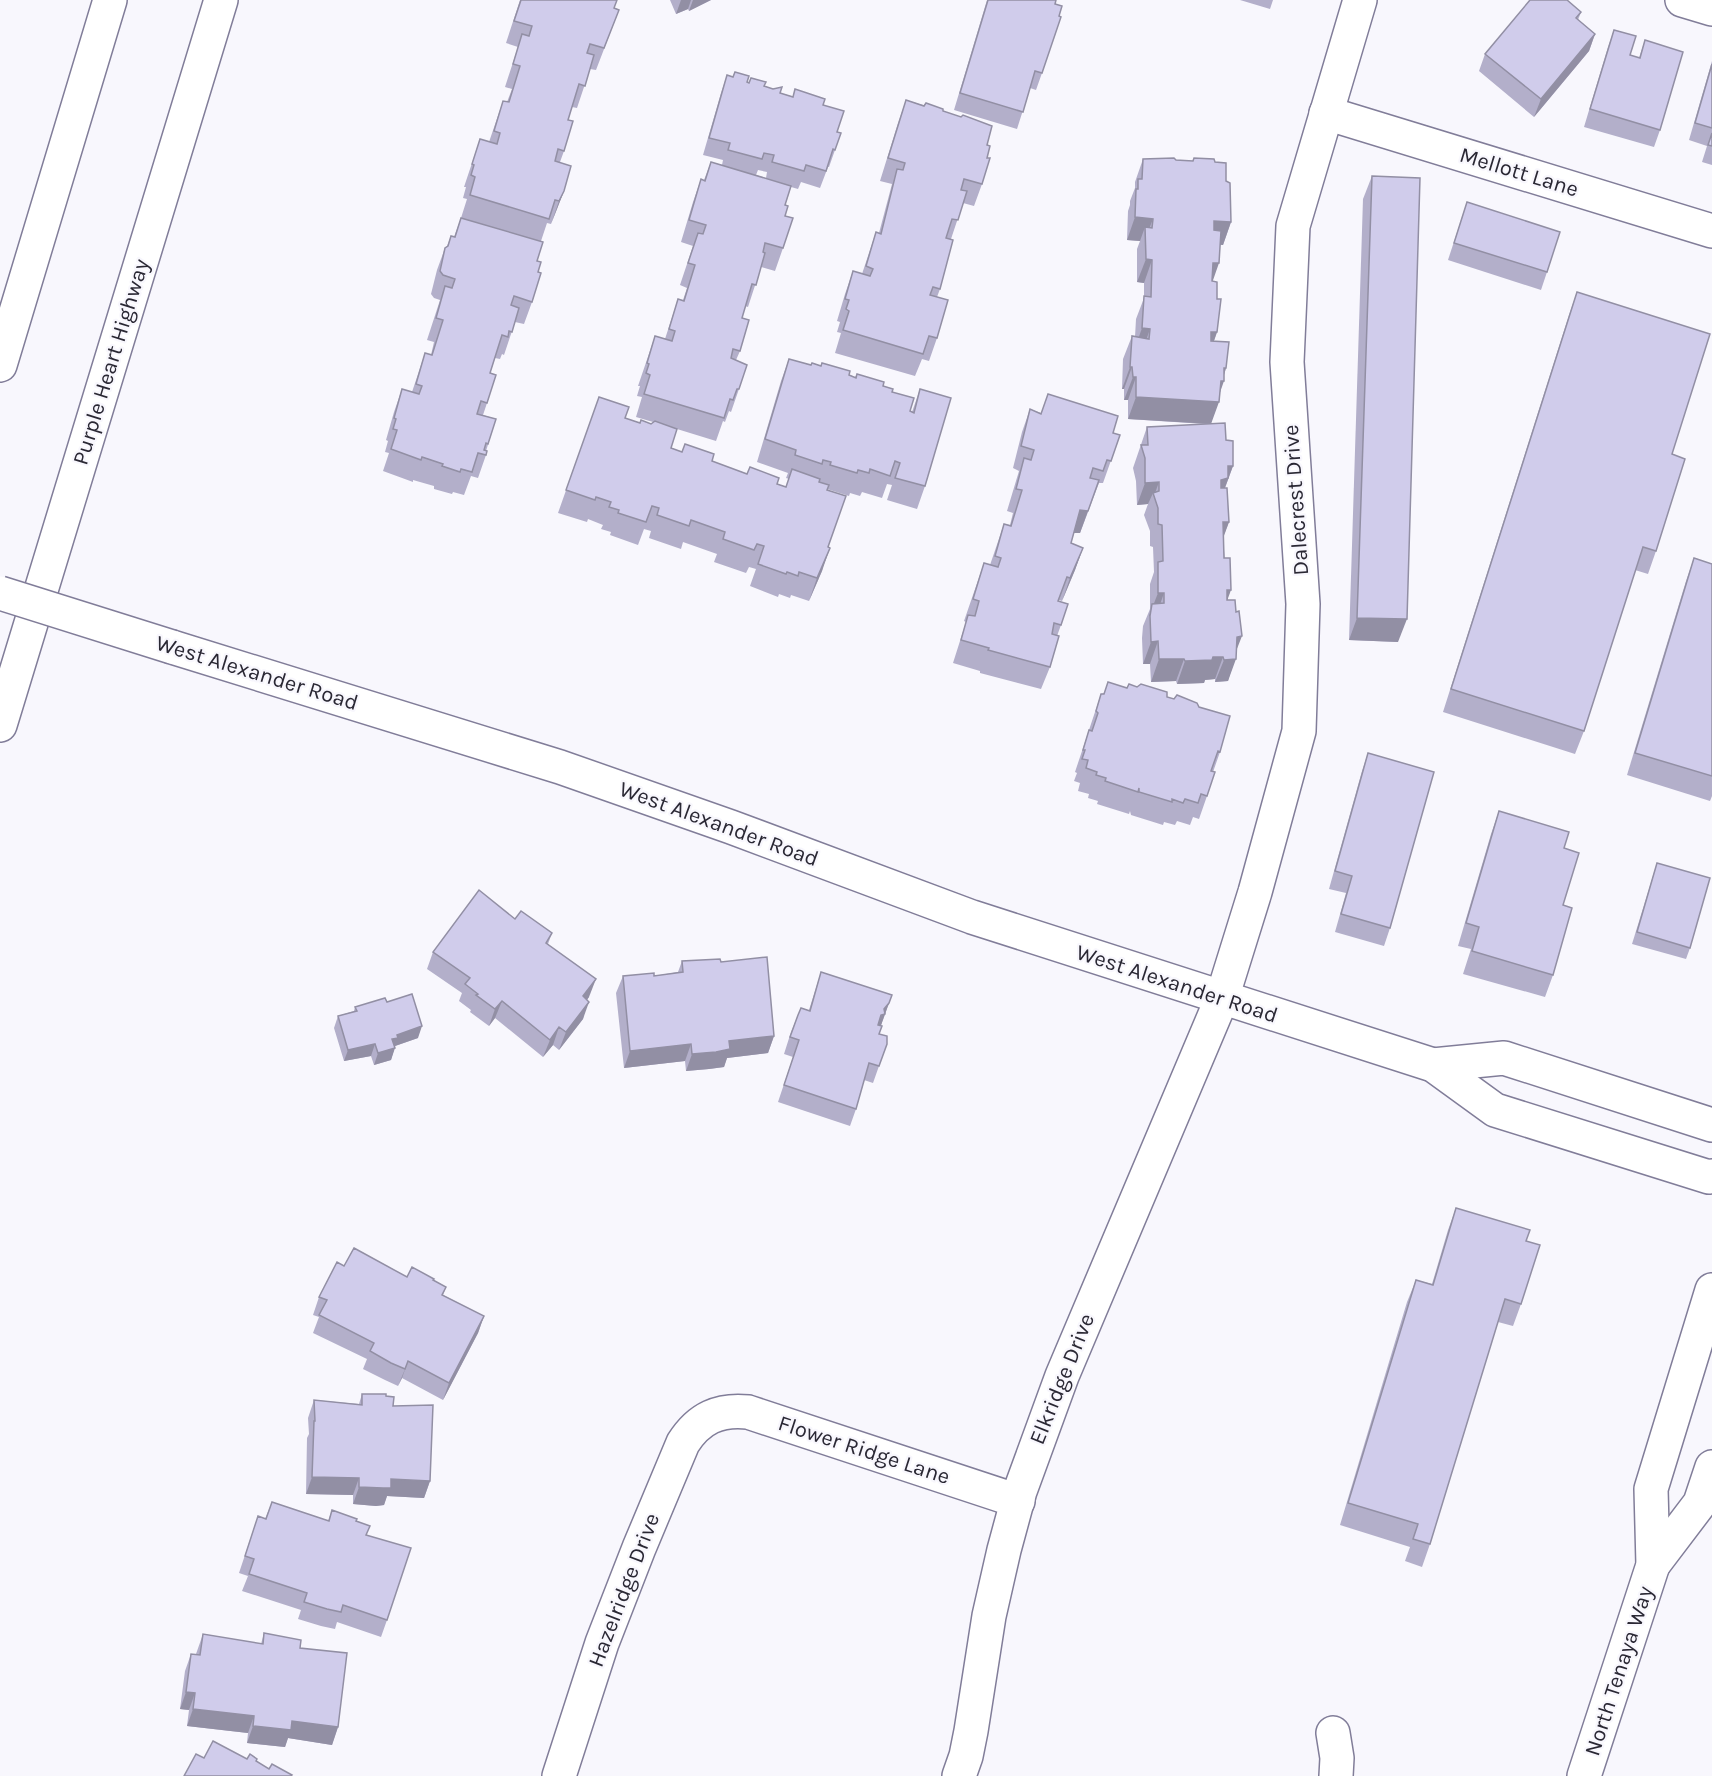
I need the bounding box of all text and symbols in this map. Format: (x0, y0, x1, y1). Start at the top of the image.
street label: Mellott Lane (1456, 142, 1582, 202)
street label: Purple Heart Highway (67, 256, 155, 468)
street label: Dalecrest Drive (1278, 424, 1314, 576)
street label: West Alexander Road (153, 630, 361, 716)
street label: West Alexander Road (616, 776, 822, 872)
street label: West Alexander Road (1073, 939, 1281, 1029)
street label: Elkridge Drive (1024, 1310, 1100, 1448)
street label: Flower Ridge Lane (775, 1410, 953, 1490)
street label: Hazelridge Drive (583, 1509, 665, 1671)
street label: North Tenaya Way (1579, 1583, 1659, 1759)

